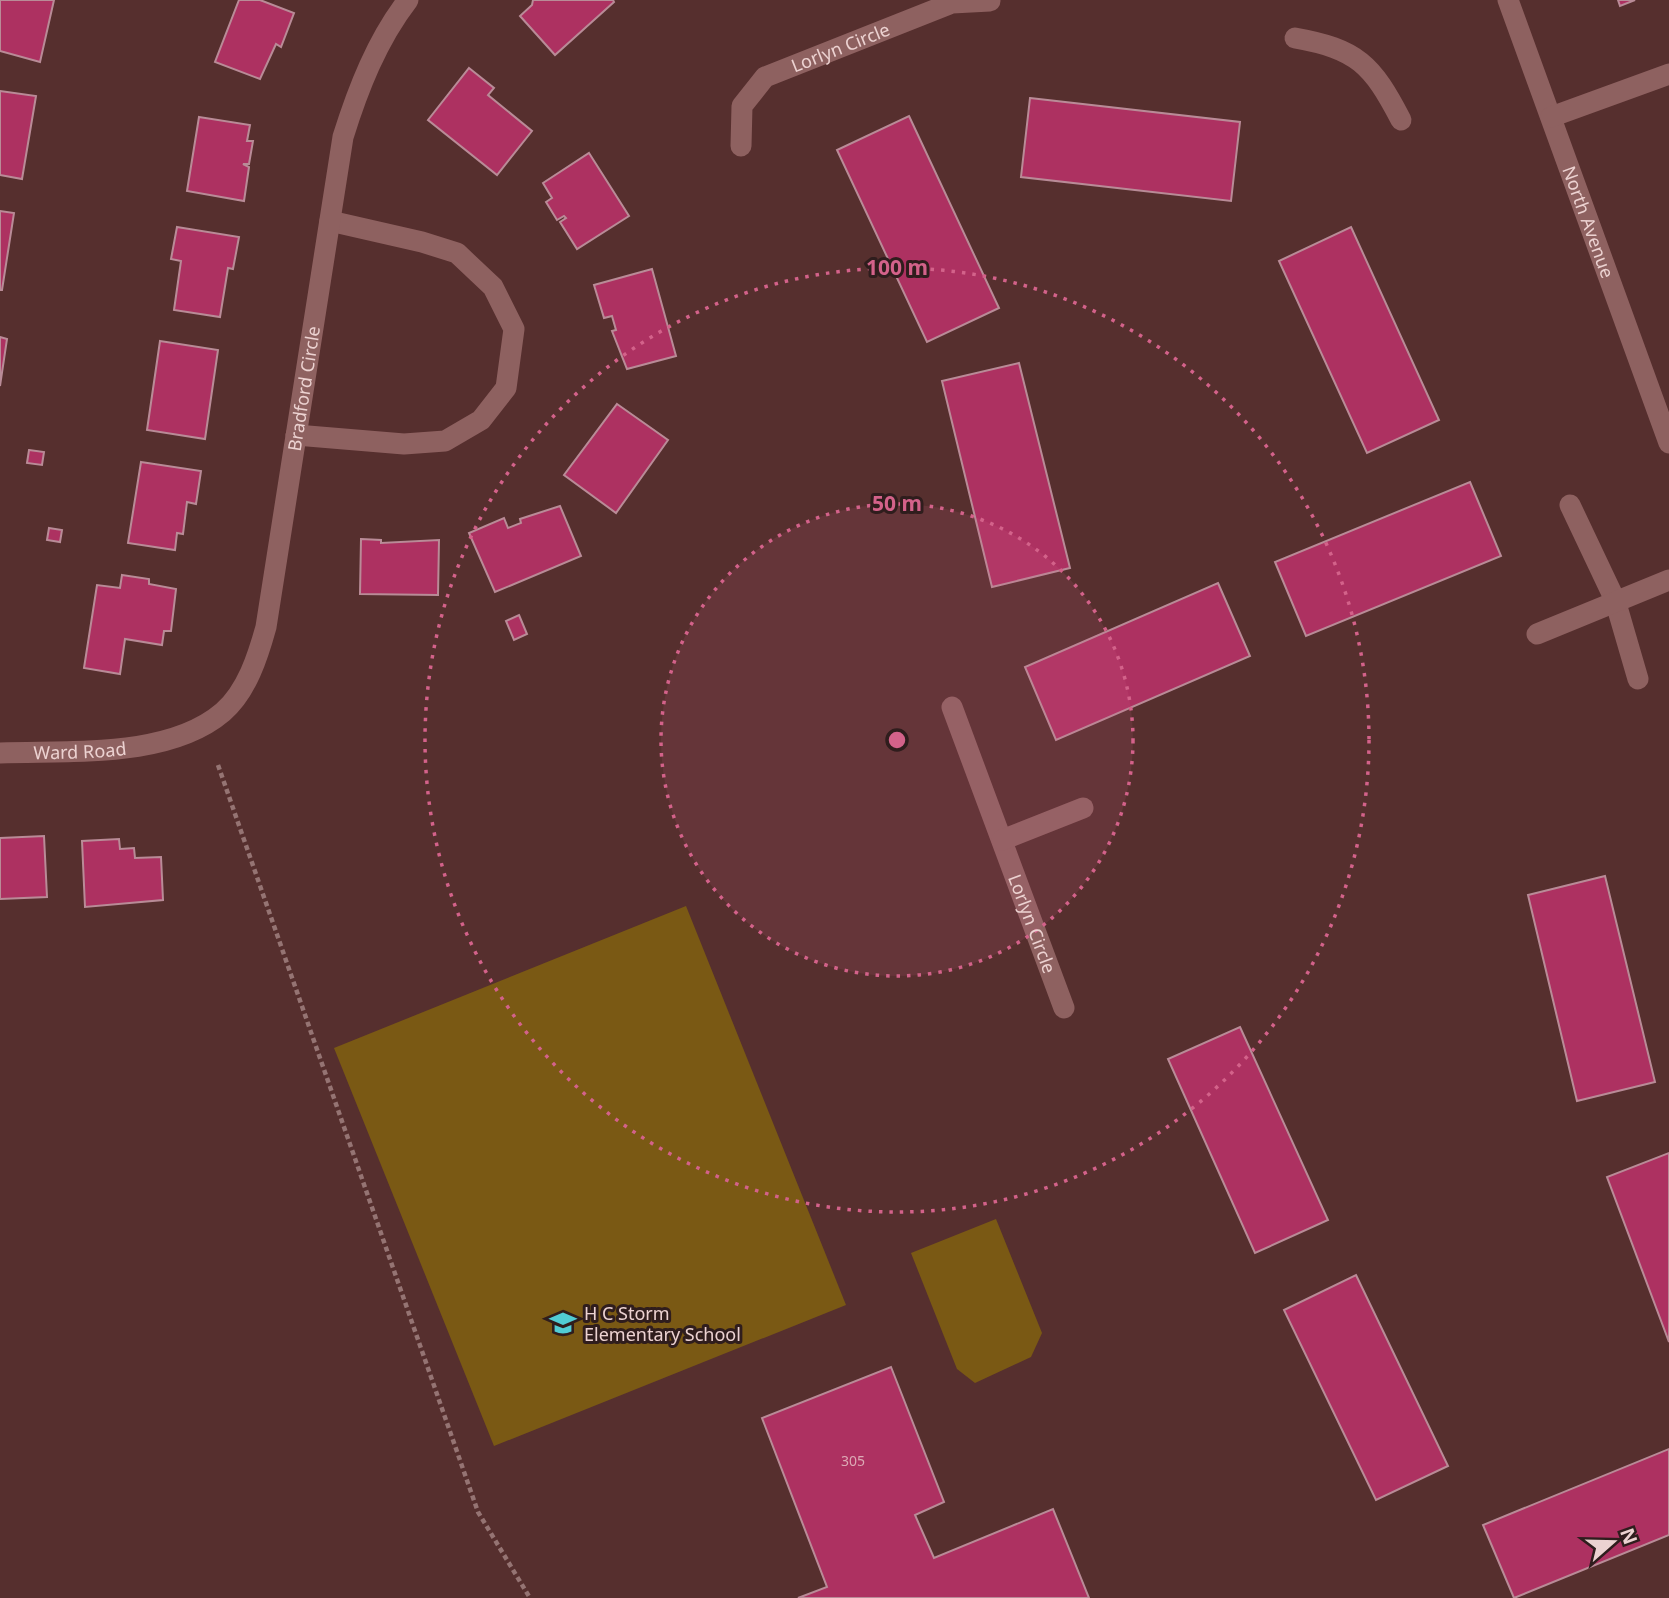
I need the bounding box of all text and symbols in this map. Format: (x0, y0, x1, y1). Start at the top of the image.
street label: Lorlyn Circle (788, 17, 893, 77)
street label: North Avenue (1557, 162, 1620, 281)
text: 100 m (866, 253, 928, 281)
street label: Bradford Circle (282, 324, 325, 453)
text: 50 m (872, 489, 922, 517)
centre of rings (885, 728, 909, 752)
street label: Ward Road (33, 736, 128, 764)
street label: Lorlyn Circle (1003, 871, 1062, 976)
place label: H C Storm Elementary School (584, 1301, 741, 1346)
school or university icon: H C Storm Elementary School (548, 1308, 578, 1338)
house number: 305 (841, 1451, 865, 1470)
north arrow (1578, 1507, 1648, 1577)
text: N (1614, 1524, 1644, 1548)

